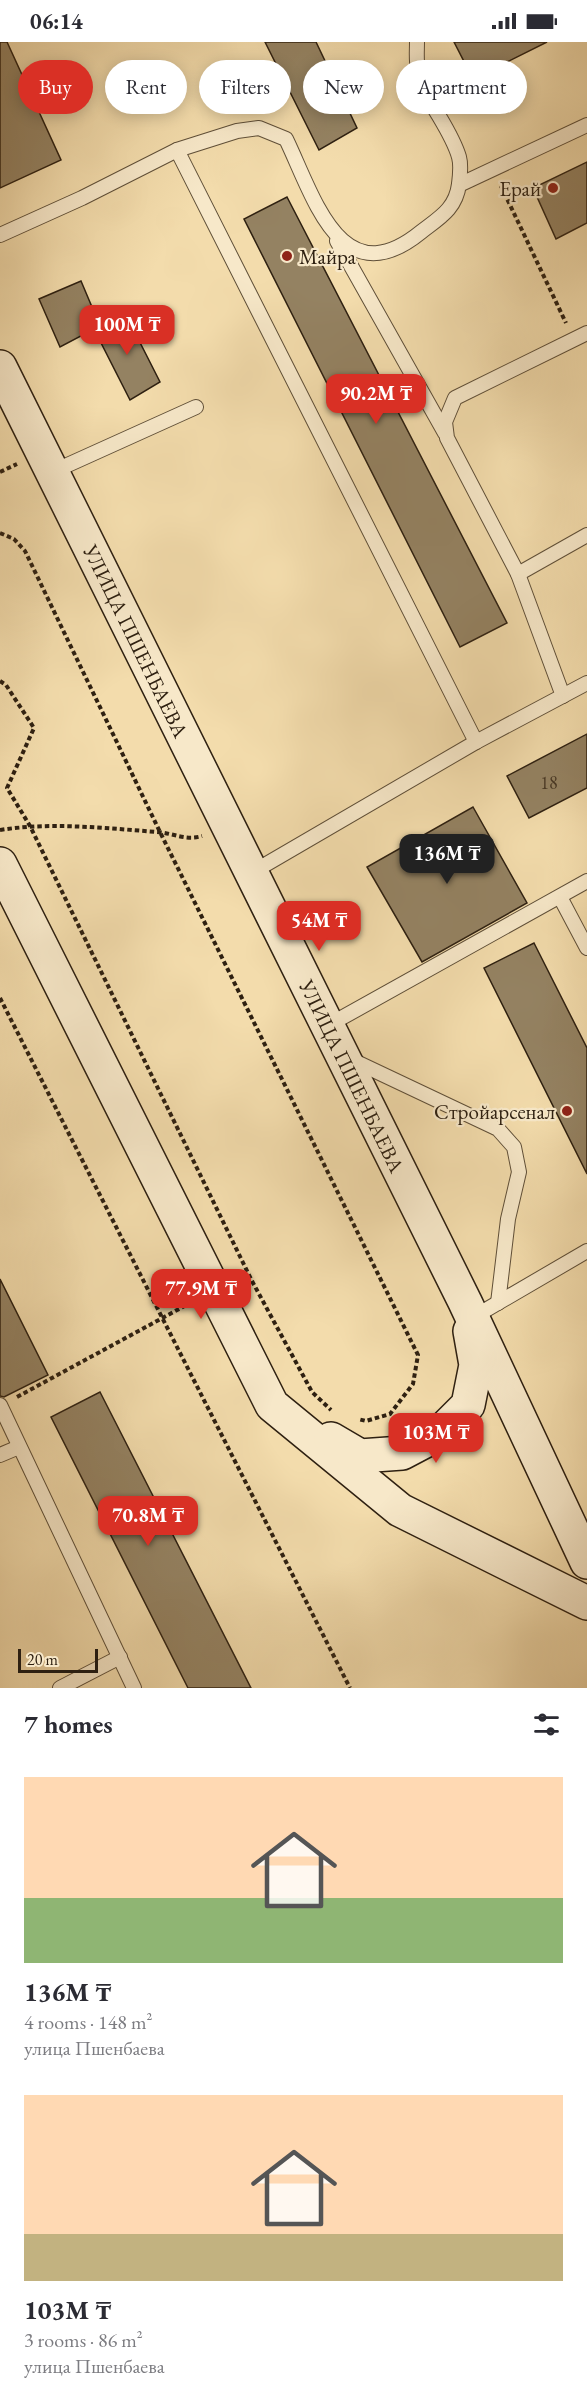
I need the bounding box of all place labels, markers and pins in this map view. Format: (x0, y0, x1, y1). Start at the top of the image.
place label: Ерай (499, 175, 541, 202)
marker: Ерай (546, 181, 560, 195)
place label: Майра (299, 243, 356, 270)
marker: Майра (280, 249, 294, 263)
pin: 100M ₸ (78, 305, 176, 356)
pin: 90.2M ₸ (321, 374, 431, 425)
pin: 136M ₸ (398, 834, 496, 885)
pin: 54M ₸ (277, 901, 361, 952)
place label: Стройарсенал (434, 1098, 555, 1125)
marker: Стройарсенал (560, 1104, 574, 1118)
pin: 77.9M ₸ (146, 1269, 256, 1320)
pin: 103M ₸ (387, 1413, 485, 1464)
pin: 70.8M ₸ (93, 1496, 203, 1547)

